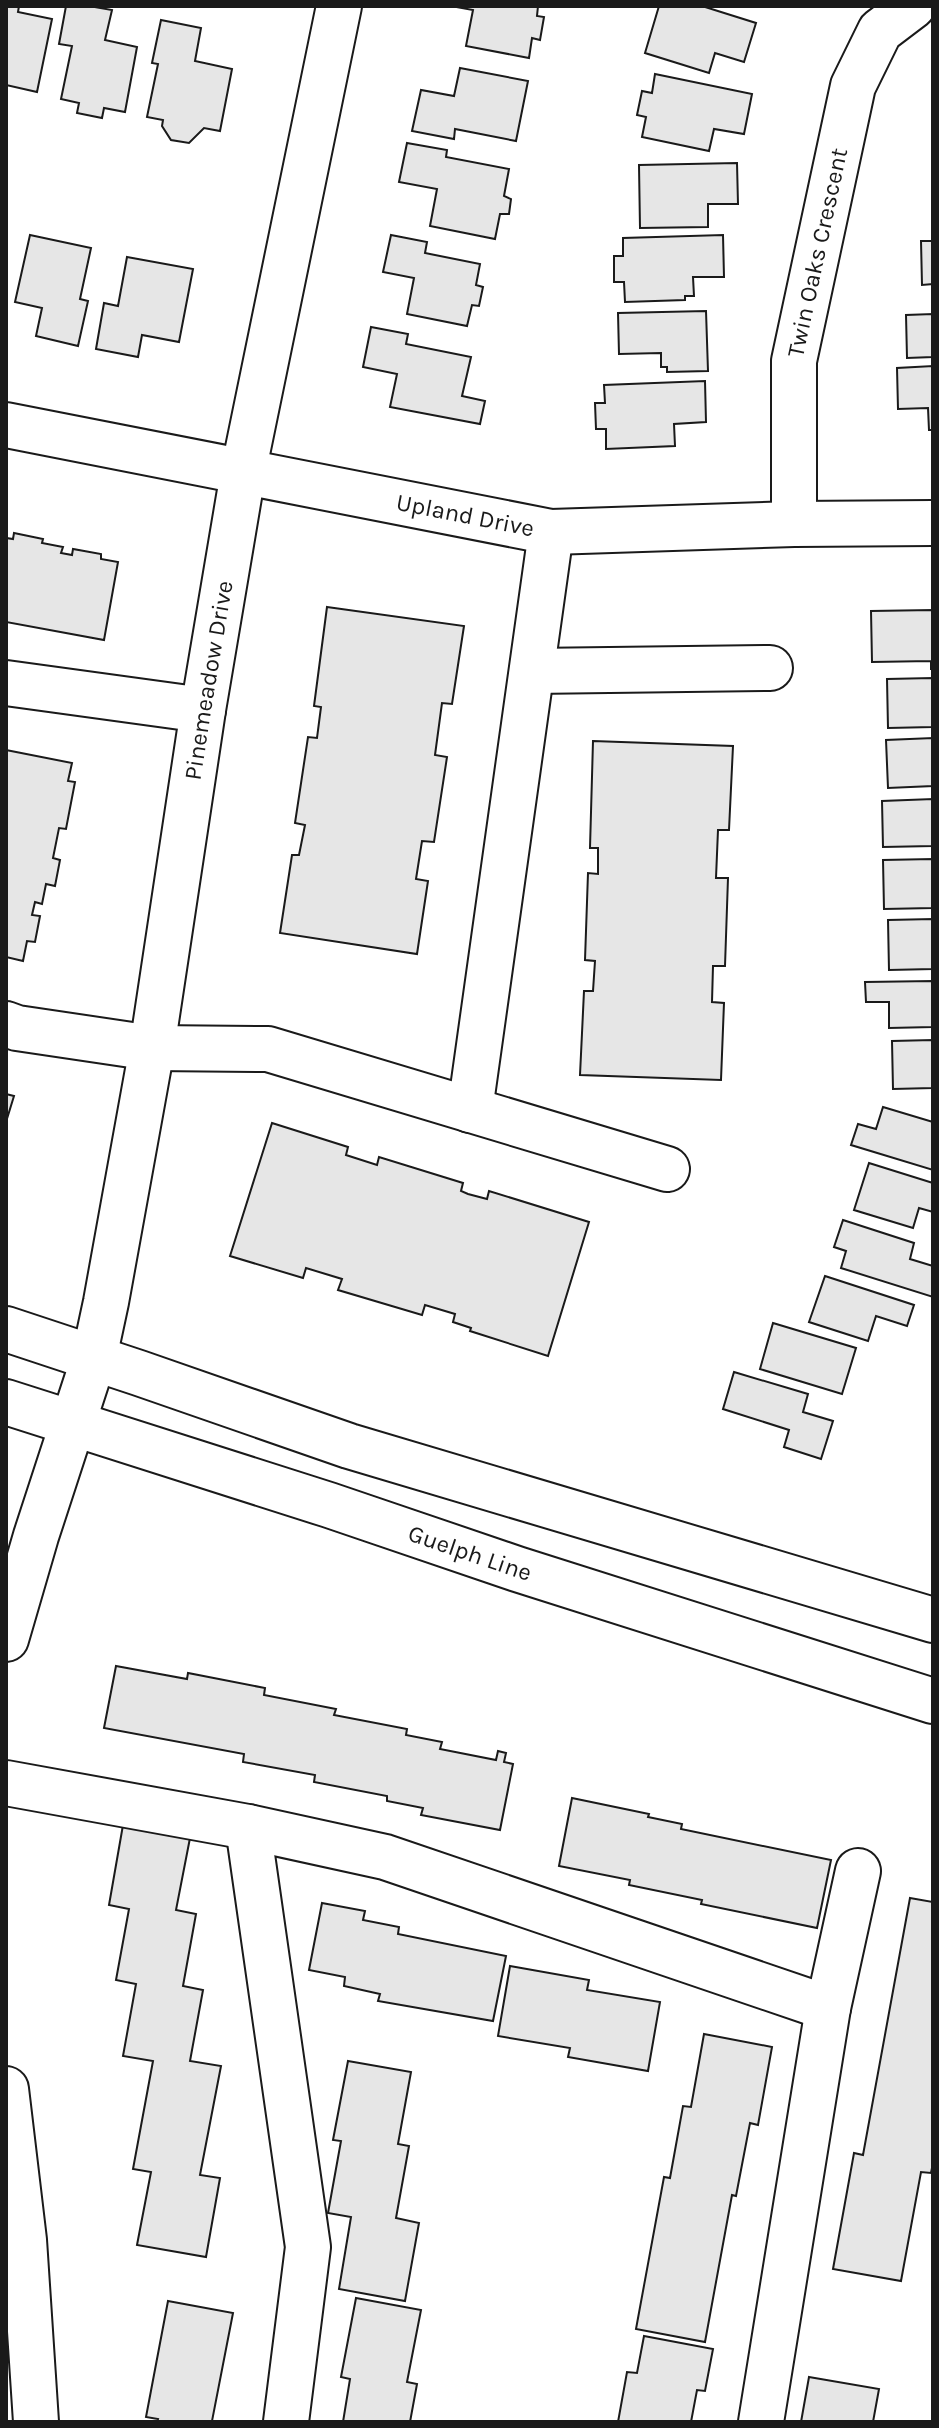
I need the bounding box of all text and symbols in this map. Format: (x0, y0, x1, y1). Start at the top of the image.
street label: Twin Oaks Crescent (781, 145, 853, 360)
street label: Upland Drive (394, 488, 537, 542)
street label: Pinemeadow Drive (179, 578, 239, 782)
street label: Guelph Line (405, 1519, 535, 1587)

